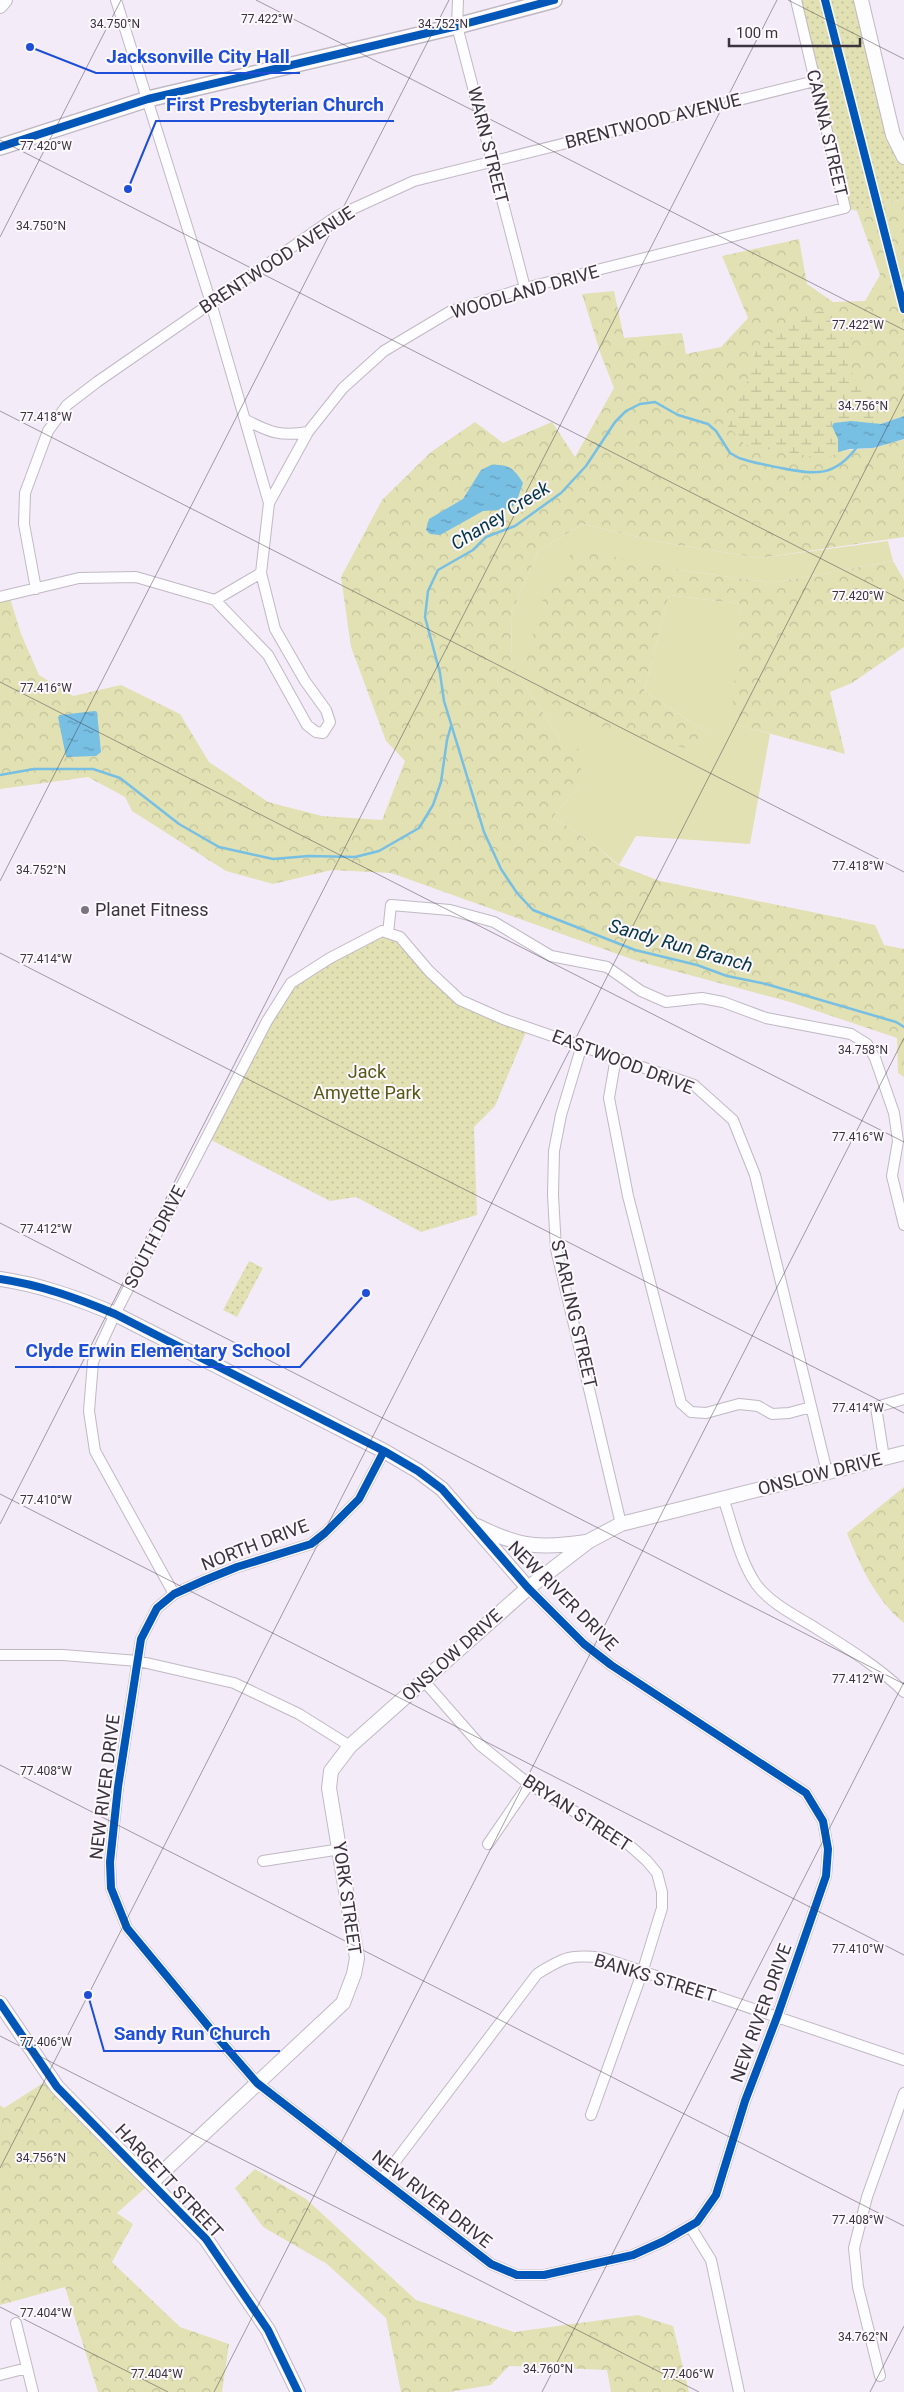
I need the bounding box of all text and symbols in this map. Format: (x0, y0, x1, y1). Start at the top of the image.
text: 77.422°W (241, 12, 293, 26)
scale bar (729, 15, 860, 47)
text: 34.750°N (90, 17, 140, 31)
text: 34.752°N (418, 17, 468, 31)
text: 100 m (736, 24, 778, 42)
callout: Jacksonville City Hall (96, 39, 300, 73)
text: Jacksonville City Hall (106, 45, 290, 68)
street label: CANNA STREET (803, 67, 852, 199)
street label: WARN STREET (464, 84, 513, 206)
callout: First Presbyterian Church (156, 87, 394, 121)
street label: BRENTWOOD AVENUE (563, 89, 743, 153)
text: First Presbyterian Church (166, 93, 384, 116)
text: 77.420°W (20, 139, 72, 153)
street label: BRENTWOOD AVENUE (195, 202, 358, 318)
text: 34.750°N (16, 219, 66, 233)
street label: WOODLAND DRIVE (449, 260, 601, 323)
text: 77.422°W (832, 318, 884, 332)
text: 34.756°N (838, 399, 888, 413)
text: 77.418°W (20, 410, 72, 424)
water label: Chaney Creek (447, 476, 555, 555)
text: 77.420°W (832, 589, 884, 603)
text: 77.416°W (20, 681, 72, 695)
text: 77.418°W (832, 859, 884, 873)
text: 34.752°N (16, 863, 66, 877)
place label: Planet Fitness (95, 899, 209, 920)
marker: Planet Fitness (79, 904, 91, 916)
water label: Sandy Run Branch (606, 914, 755, 977)
text: 77.414°W (20, 952, 72, 966)
street label: EASTWOOD DRIVE (549, 1025, 697, 1098)
text: 34.758°N (838, 1043, 888, 1057)
park label: Jack Amyette Park (313, 1061, 422, 1103)
text: 77.416°W (832, 1130, 884, 1144)
street label: SOUTH DRIVE (120, 1182, 189, 1292)
text: 77.412°W (20, 1222, 72, 1236)
street label: STARLING STREET (547, 1238, 602, 1390)
callout: Clyde Erwin Elementary School (15, 1333, 300, 1367)
text: Clyde Erwin Elementary School (26, 1339, 290, 1362)
text: 77.414°W (832, 1401, 884, 1415)
street label: ONSLOW DRIVE (756, 1448, 884, 1499)
text: 77.410°W (20, 1493, 72, 1507)
street label: NORTH DRIVE (198, 1514, 311, 1575)
street label: NEW RIVER DRIVE (504, 1537, 622, 1655)
street label: ONSLOW DRIVE (397, 1604, 506, 1705)
text: 77.412°W (832, 1672, 884, 1686)
street label: NEW RIVER DRIVE (85, 1713, 124, 1861)
text: 77.408°W (20, 1764, 72, 1778)
street label: BRYAN STREET (519, 1770, 636, 1856)
street label: YORK STREET (329, 1840, 366, 1956)
street label: NEW RIVER DRIVE (726, 1941, 795, 2085)
text: 77.410°W (832, 1942, 884, 1956)
street label: BANKS STREET (592, 1949, 719, 2006)
callout: Sandy Run Church (104, 2017, 280, 2051)
text: Sandy Run Church (114, 2022, 270, 2045)
text: 77.406°W (20, 2035, 72, 2049)
street label: HARGETT STREET (111, 2119, 228, 2242)
street label: NEW RIVER DRIVE (368, 2145, 496, 2252)
text: 34.756°N (16, 2151, 66, 2165)
text: 77.408°W (832, 2213, 884, 2227)
text: 77.404°W (20, 2306, 72, 2320)
text: 34.762°N (838, 2330, 888, 2344)
text: 34.760°N (523, 2362, 573, 2376)
text: 77.404°W (131, 2367, 183, 2381)
text: 77.406°W (662, 2367, 714, 2381)

